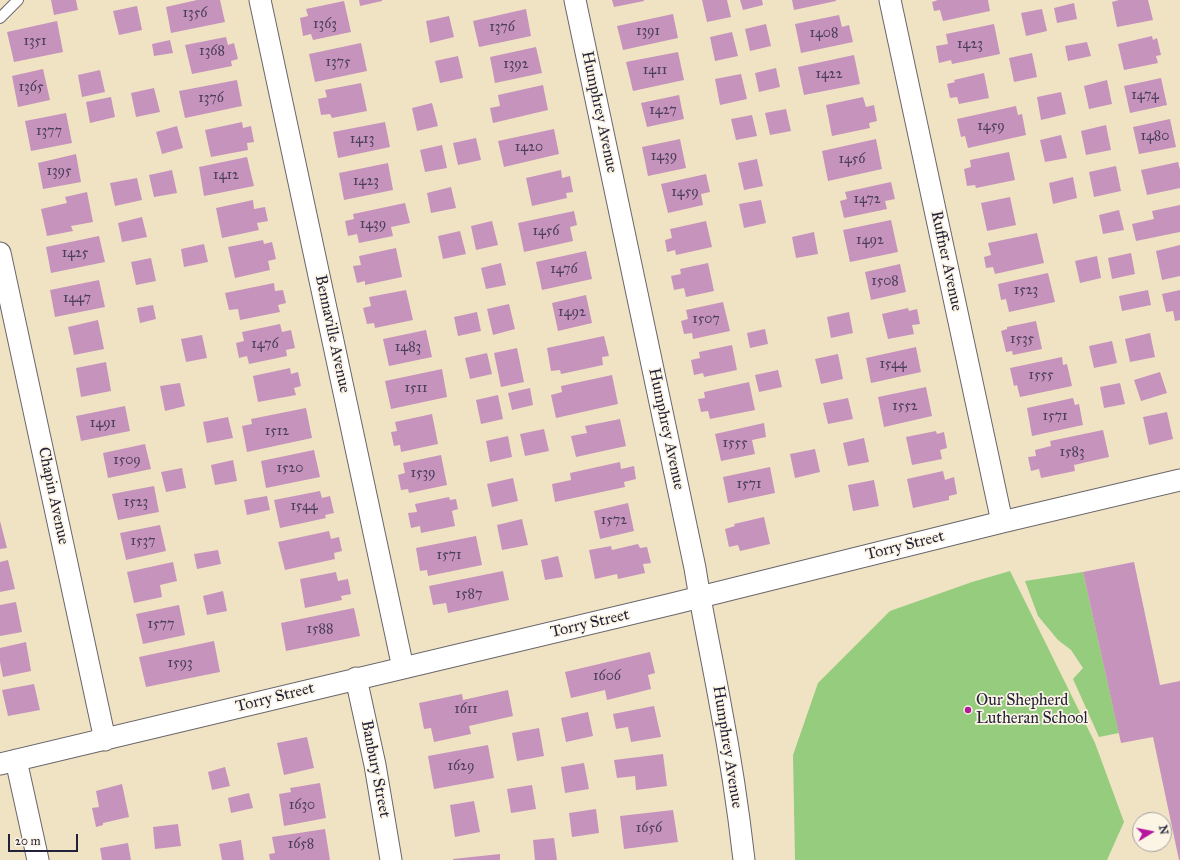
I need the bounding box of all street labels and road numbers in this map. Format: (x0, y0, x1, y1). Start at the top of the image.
street label: Humphrey Avenue (577, 49, 621, 175)
street label: Ruffner Avenue (926, 209, 966, 313)
street label: Bennaville Avenue (310, 273, 354, 395)
street label: Humphrey Avenue (644, 366, 688, 492)
street label: Chapin Avenue (33, 446, 73, 546)
street label: Torry Street (864, 527, 946, 565)
street label: Torry Street (549, 606, 631, 642)
street label: Torry Street (234, 679, 316, 717)
street label: Humphrey Avenue (708, 684, 746, 810)
street label: Banbury Street (356, 719, 394, 819)

